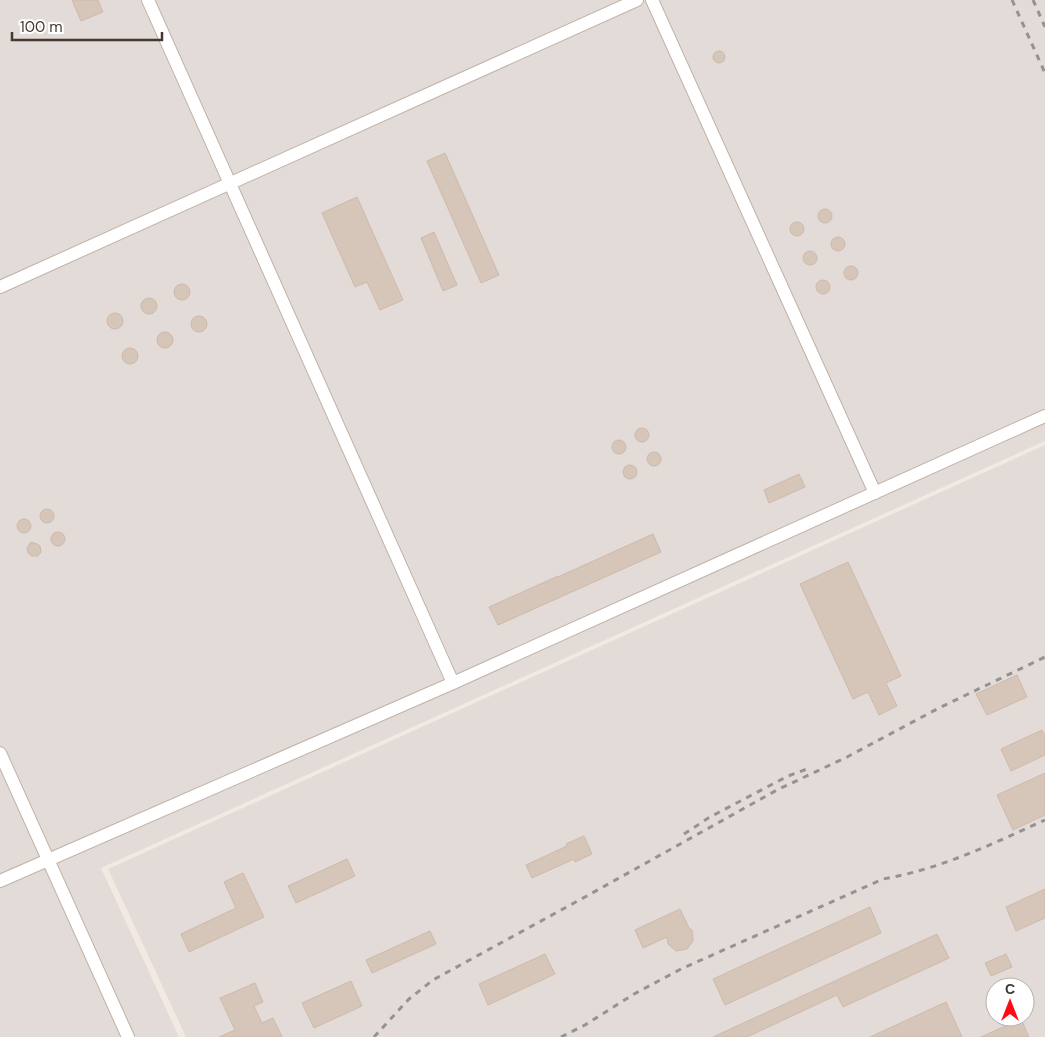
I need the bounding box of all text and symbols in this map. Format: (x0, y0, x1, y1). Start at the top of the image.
scale bar (12, 10, 162, 42)
text: 100 m (20, 17, 63, 37)
north arrow (985, 977, 1035, 1027)
text: С (1005, 980, 1015, 998)

